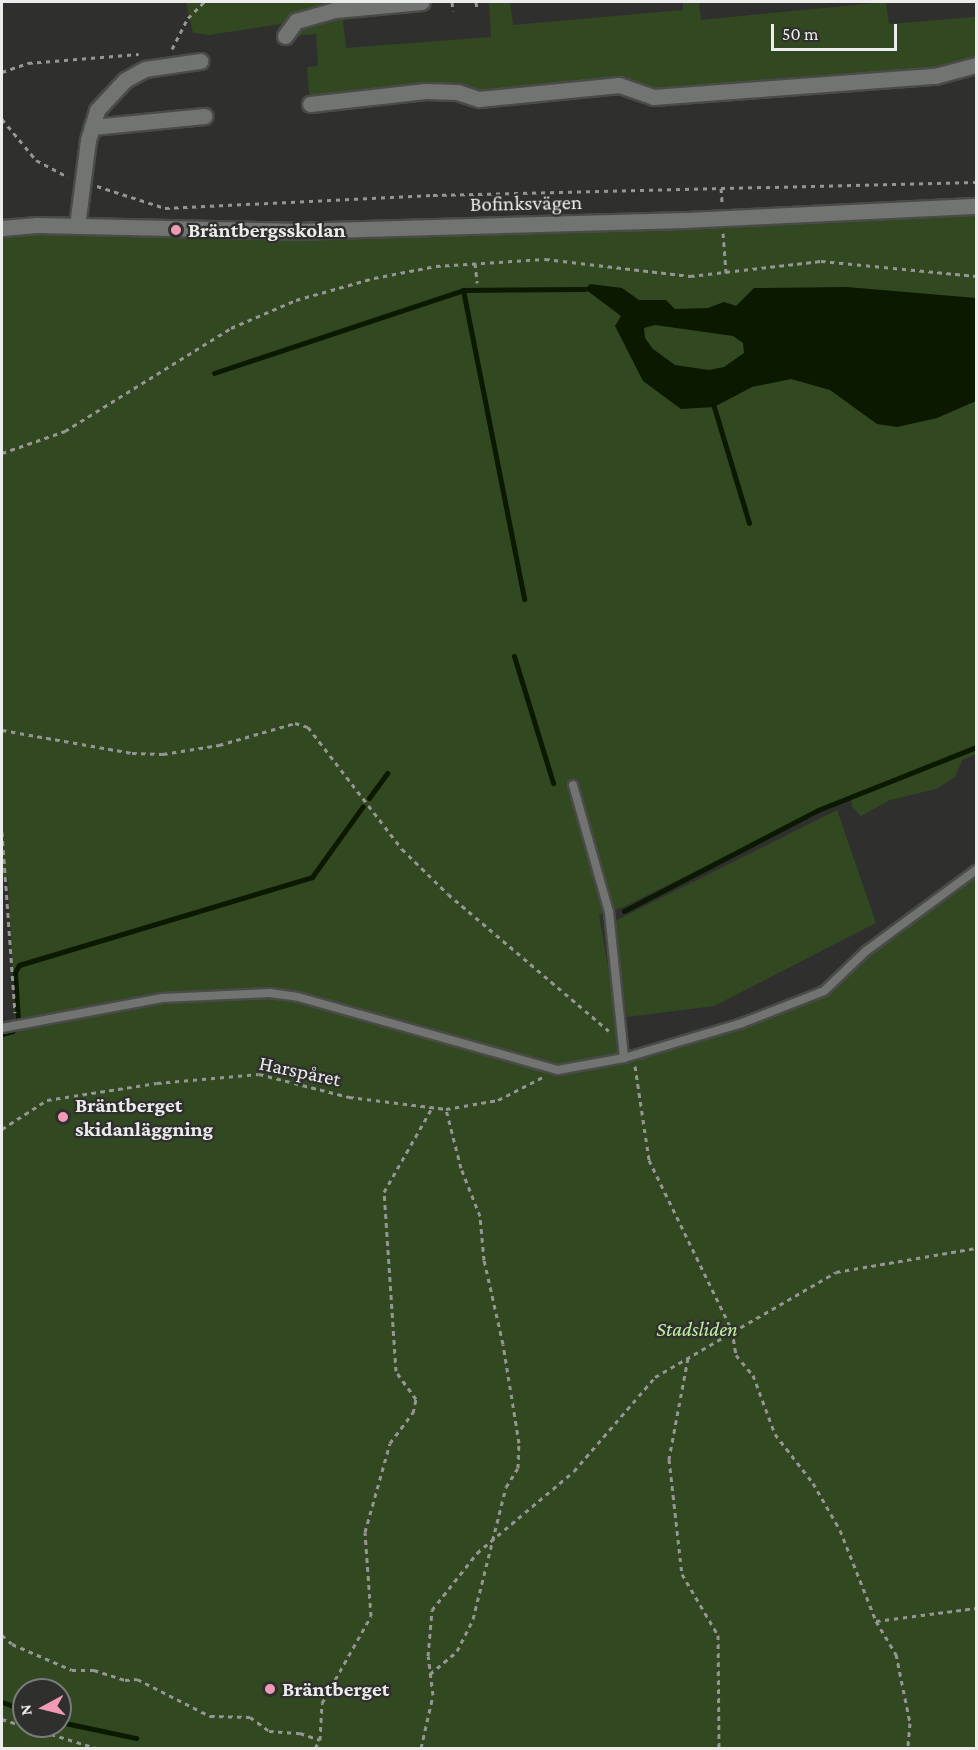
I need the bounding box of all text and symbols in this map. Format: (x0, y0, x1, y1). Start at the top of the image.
scale bar (774, 12, 900, 50)
text: 50 m (782, 24, 819, 44)
street label: Bofinksvägen (470, 189, 582, 217)
place label: Bräntbergsskolan (188, 217, 346, 243)
marker: Bräntbergsskolan (169, 223, 183, 237)
street label: Harspåret (257, 1050, 343, 1092)
place label: Bräntberget skidanläggning (75, 1092, 213, 1142)
marker: Bräntberget skidanläggning (56, 1110, 70, 1124)
park label: Stadsliden (656, 1316, 738, 1342)
place label: Bräntberget (282, 1676, 389, 1702)
north arrow (12, 1678, 72, 1738)
marker: Bräntberget (263, 1682, 277, 1696)
text: N (17, 1704, 35, 1716)

